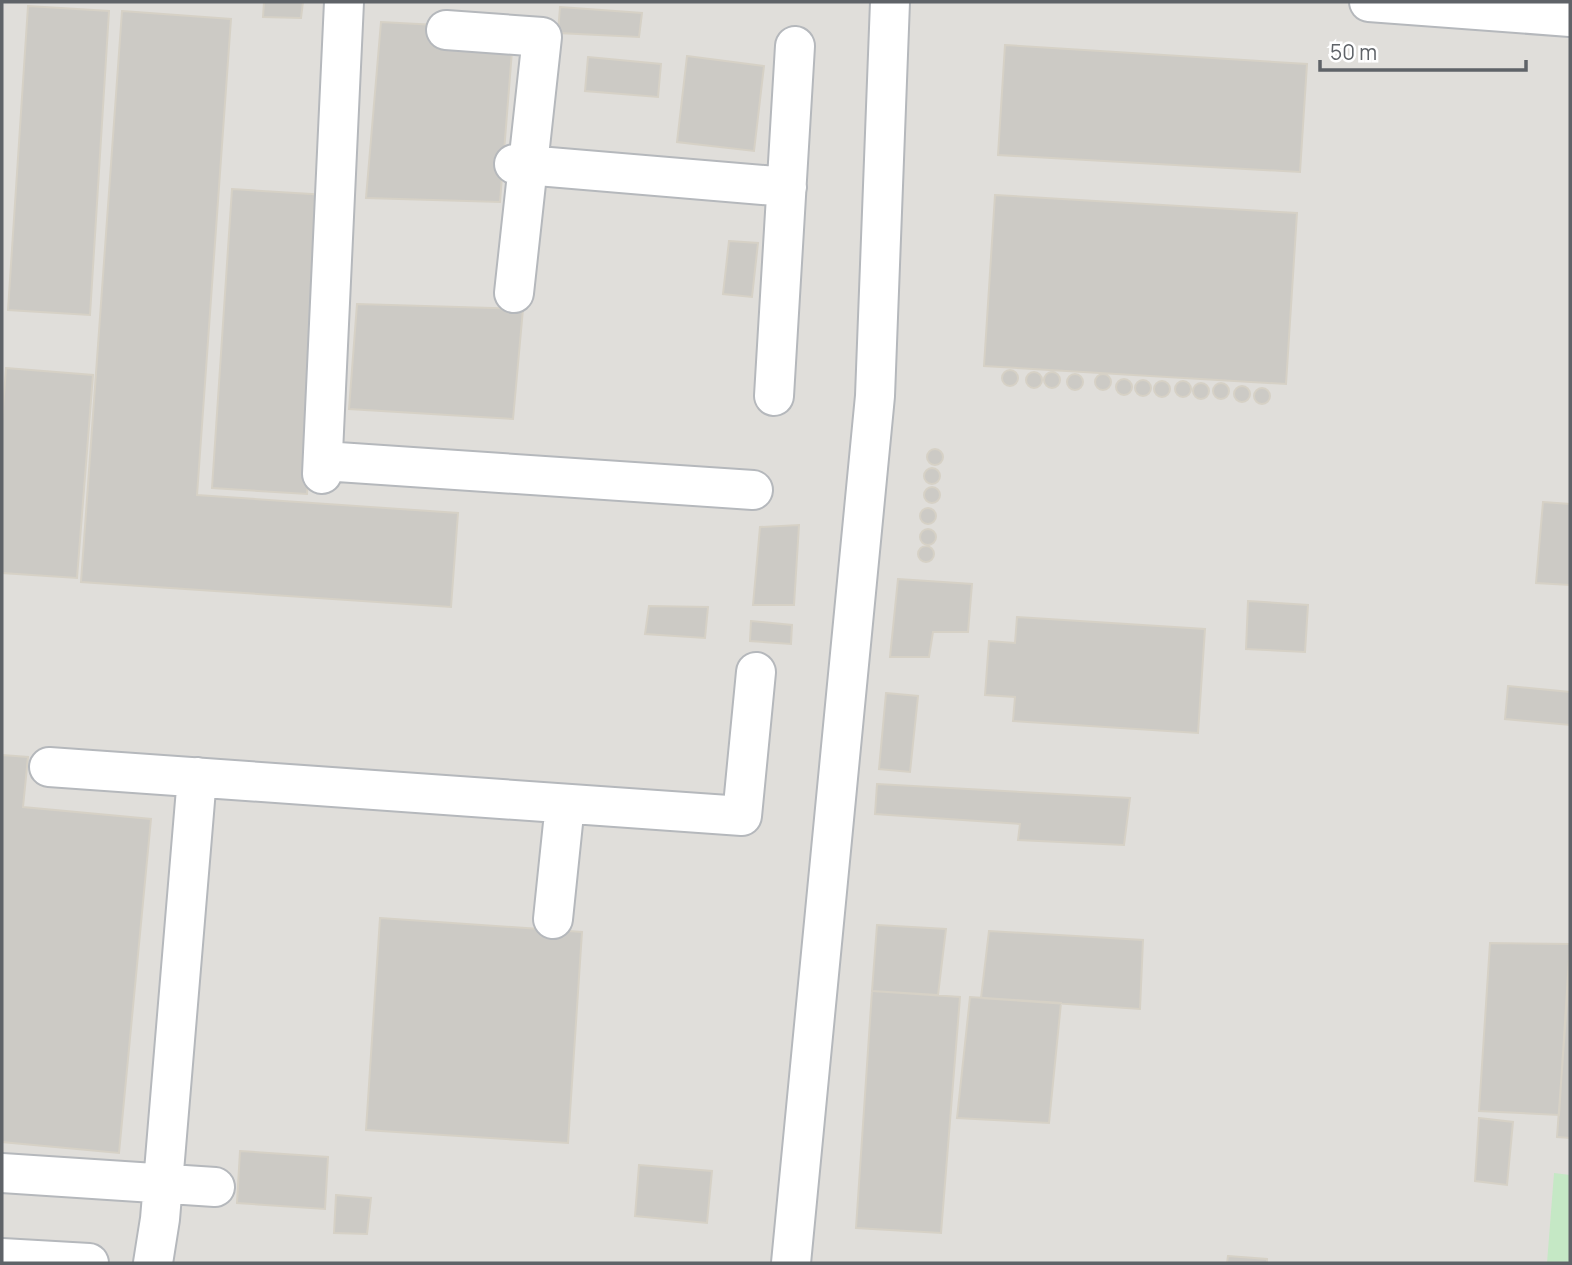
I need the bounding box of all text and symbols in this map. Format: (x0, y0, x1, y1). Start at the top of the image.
scale bar (1320, 28, 1526, 72)
text: 50 m (1330, 38, 1377, 66)

